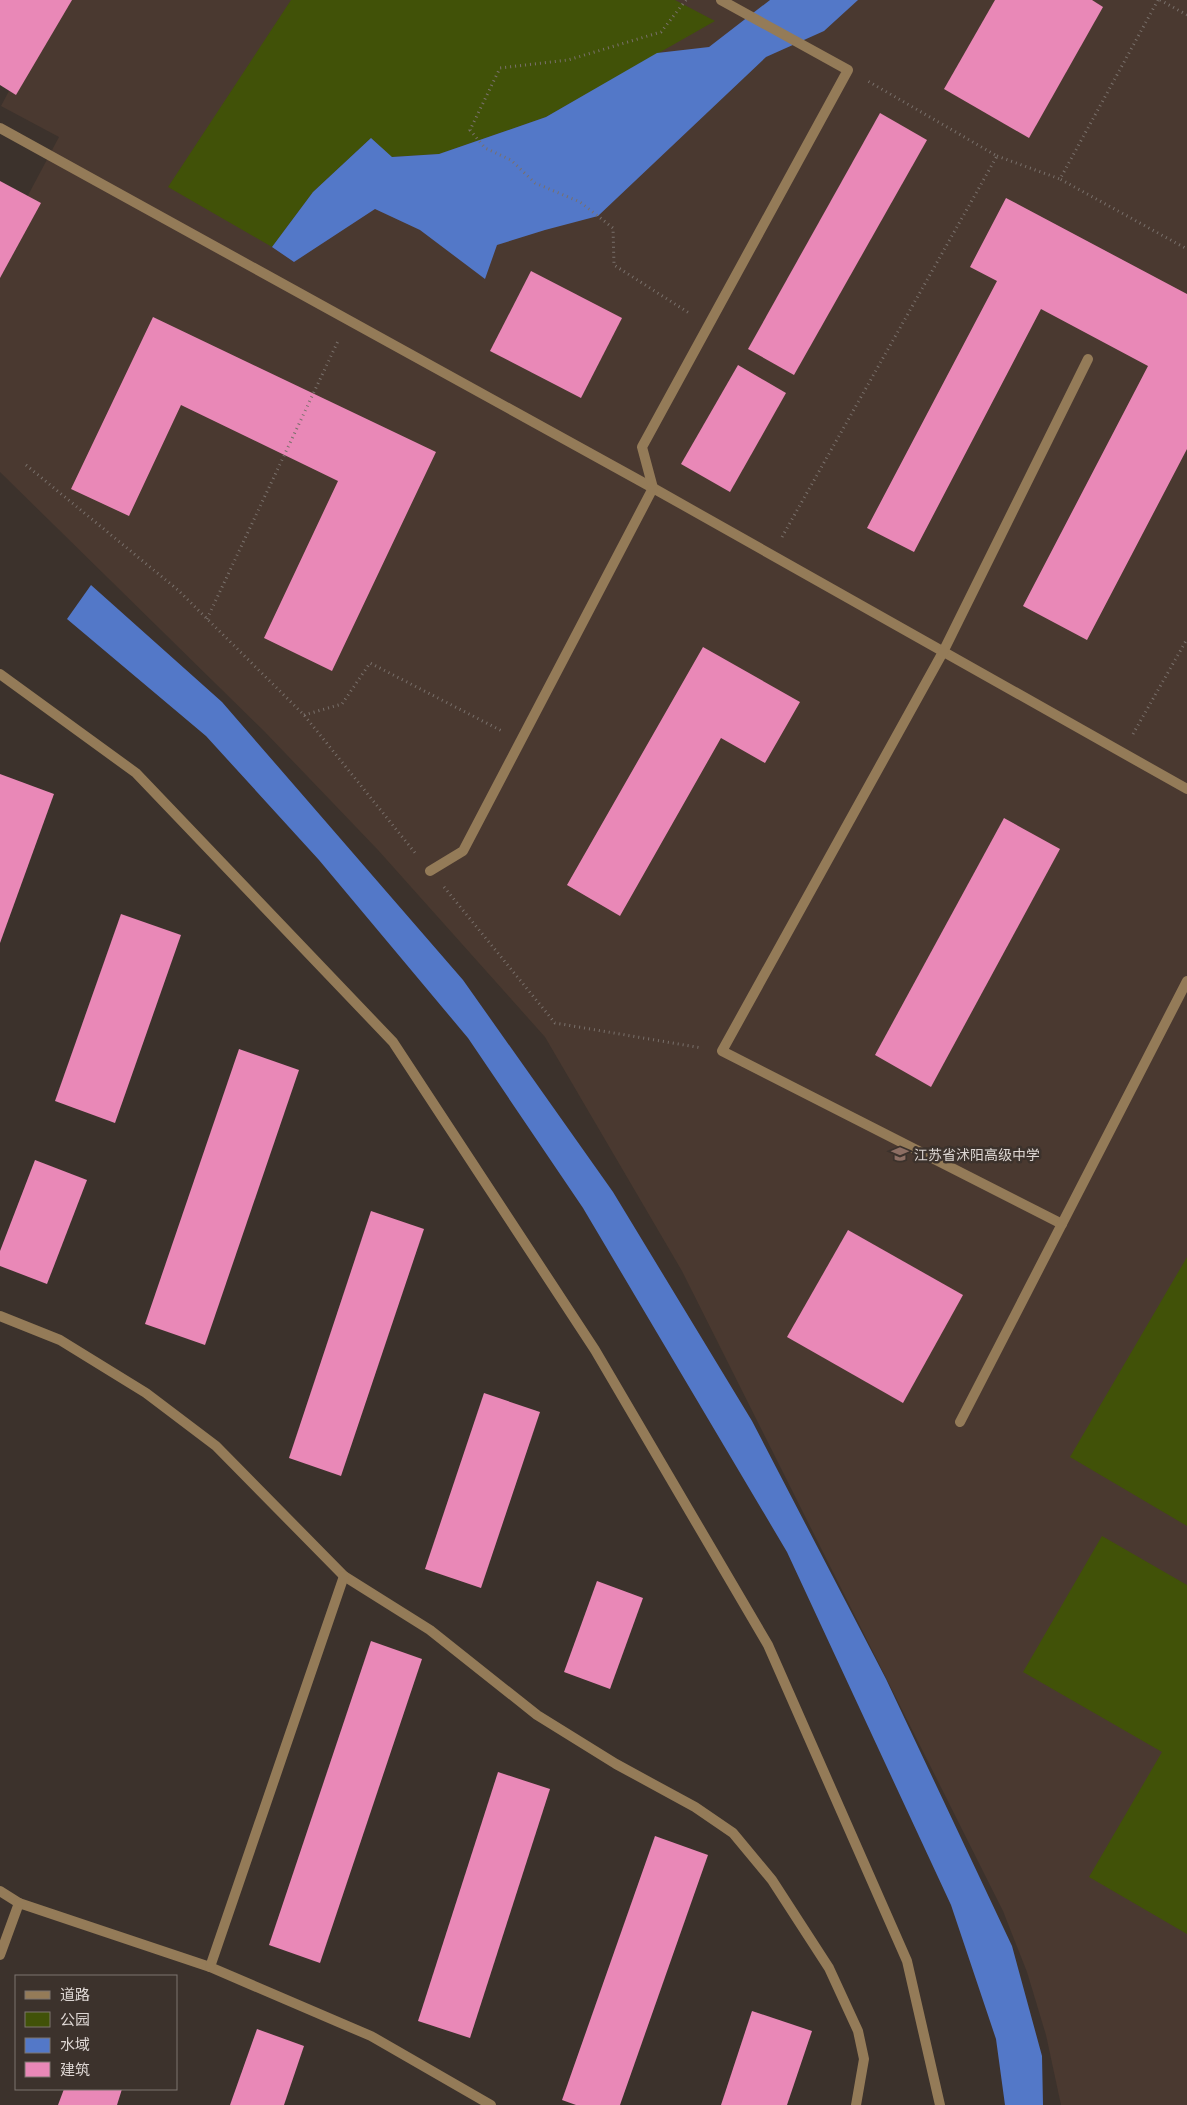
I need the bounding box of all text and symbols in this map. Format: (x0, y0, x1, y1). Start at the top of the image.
school or university icon: 江苏省沭阳高级中学 (890, 1144, 910, 1164)
place label: 江苏省沭阳高级中学 (914, 1146, 1040, 1163)
legend (15, 1975, 178, 2090)
text: 道路 (60, 1985, 90, 2003)
text: 公园 (60, 2010, 90, 2028)
text: 水域 (60, 2035, 90, 2053)
text: 建筑 (60, 2060, 90, 2078)

